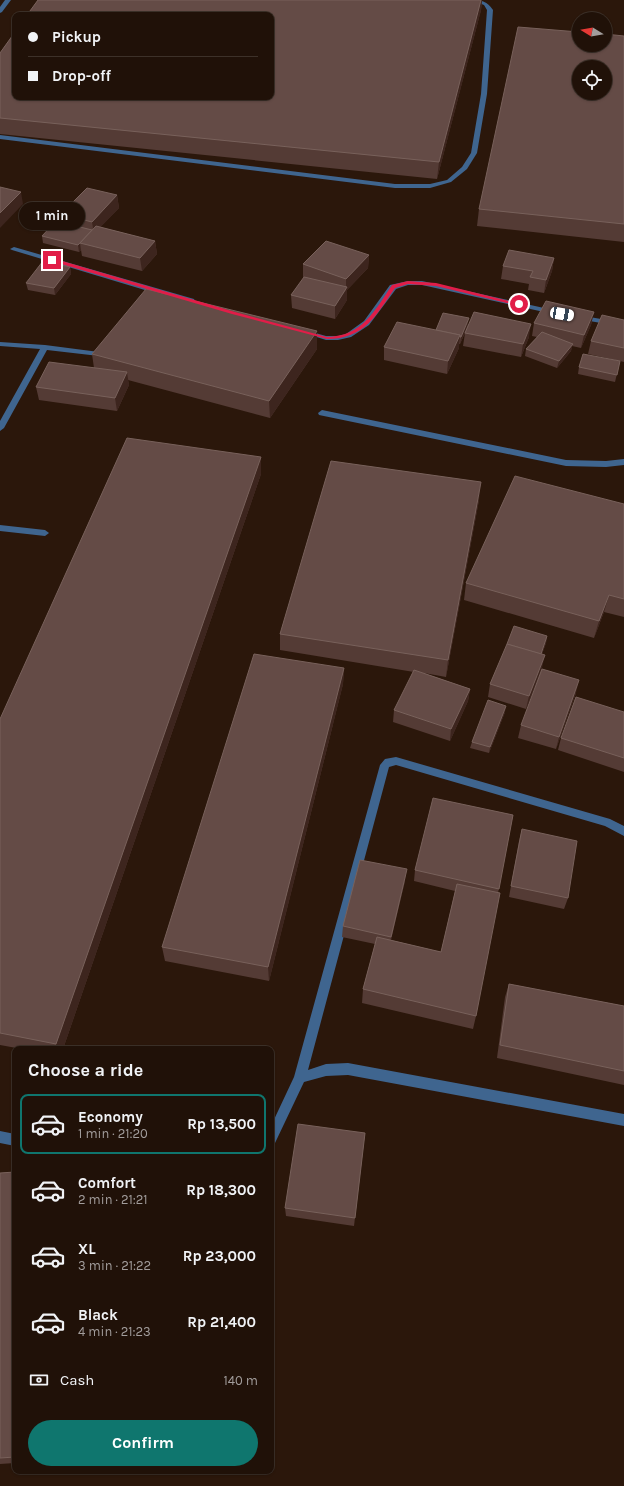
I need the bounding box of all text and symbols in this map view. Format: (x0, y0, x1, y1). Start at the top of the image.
north arrow (572, 12, 612, 52)
map controls (572, 12, 612, 100)
text: Pickup (52, 28, 101, 46)
button: locate (572, 60, 612, 100)
text: Drop-off (52, 67, 111, 85)
callout: 1 min (19, 202, 85, 230)
text: 1 min (36, 208, 68, 223)
route end (43, 251, 61, 269)
route start (510, 295, 528, 313)
car (549, 306, 575, 322)
text: Choose a ride (28, 1059, 143, 1081)
icon: car (30, 1106, 66, 1142)
text: Economy (78, 1108, 143, 1126)
text: Rp 13,500 (187, 1115, 256, 1133)
text: 1 min · 21:20 (78, 1126, 148, 1141)
icon: car (30, 1172, 66, 1208)
text: Comfort (78, 1174, 136, 1192)
text: Rp 18,300 (186, 1181, 256, 1199)
text: 2 min · 21:21 (78, 1192, 148, 1207)
icon: car (30, 1238, 66, 1274)
text: XL (78, 1240, 96, 1258)
text: Rp 23,000 (183, 1247, 256, 1265)
text: 3 min · 21:22 (78, 1258, 151, 1273)
icon: car (30, 1304, 66, 1340)
text: Black (78, 1306, 118, 1324)
text: Rp 21,400 (187, 1313, 256, 1331)
text: 4 min · 21:23 (78, 1324, 151, 1339)
icon: cash (28, 1369, 50, 1391)
text: Cash (60, 1371, 94, 1389)
text: 140 m (223, 1373, 258, 1388)
button: Confirm (28, 1420, 258, 1466)

